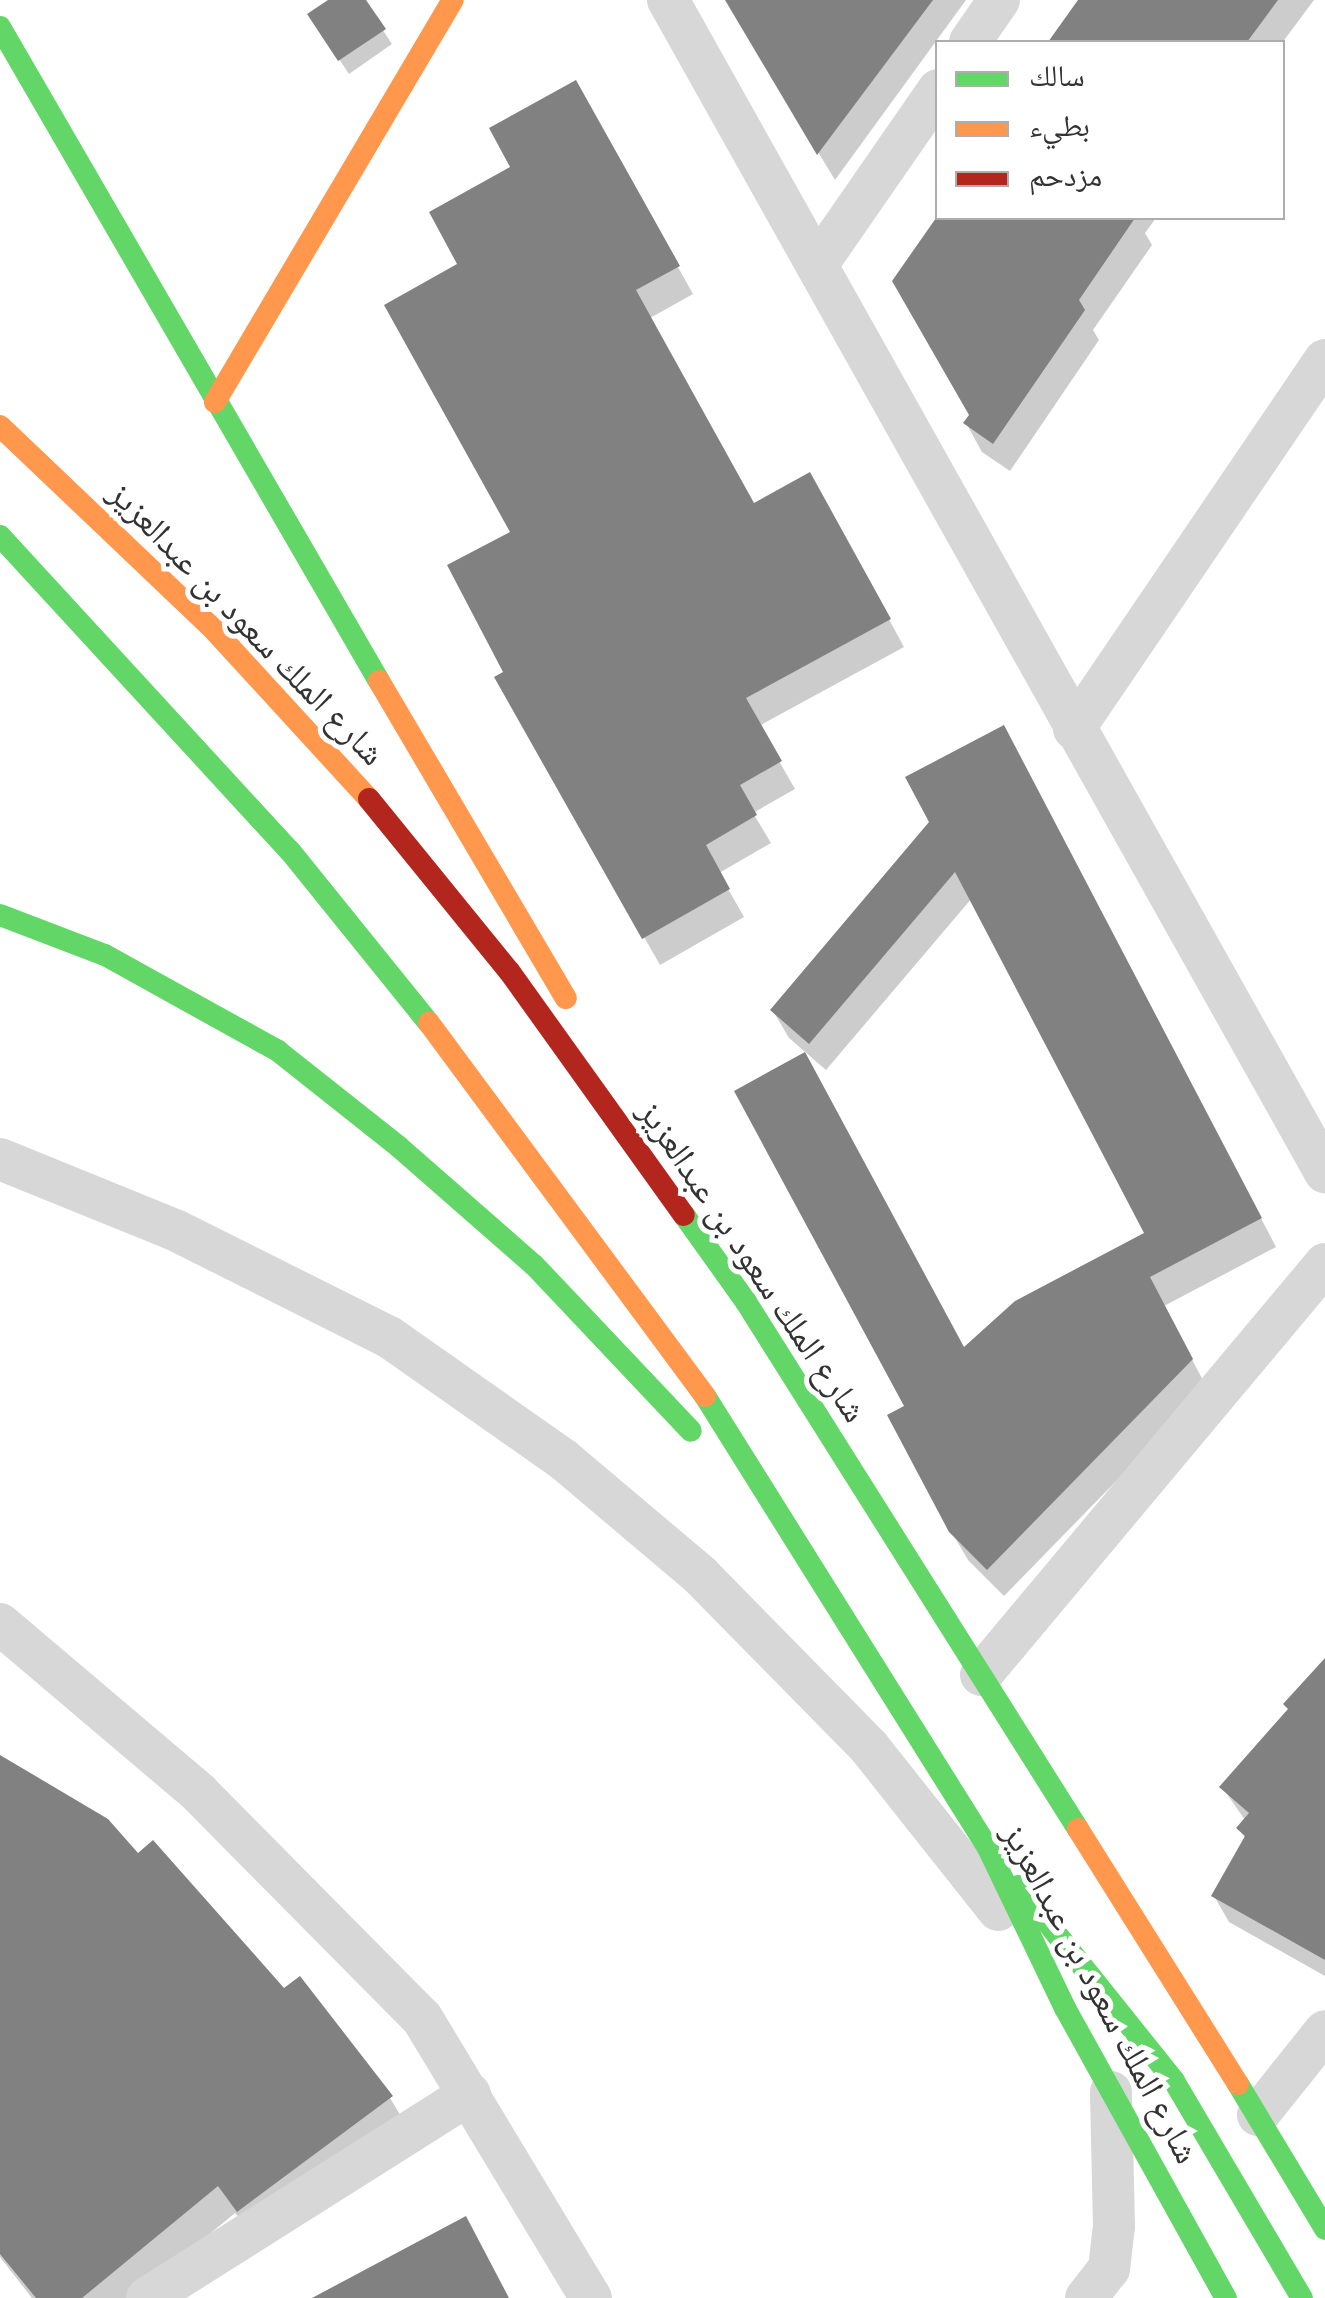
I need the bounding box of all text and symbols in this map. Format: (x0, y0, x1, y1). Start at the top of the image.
legend (935, 40, 1285, 220)
text: سالك (1029, 57, 1085, 94)
text: بطيء (1029, 107, 1090, 144)
text: مزدحم (1029, 157, 1102, 194)
street label: شارع الملك سعود بن عبدالعزيز (100, 472, 394, 774)
street label: شارع الملك سعود بن عبدالعزيز (630, 1092, 876, 1430)
street label: شارع الملك سعود بن عبدالعزيز (993, 1816, 1209, 2170)

